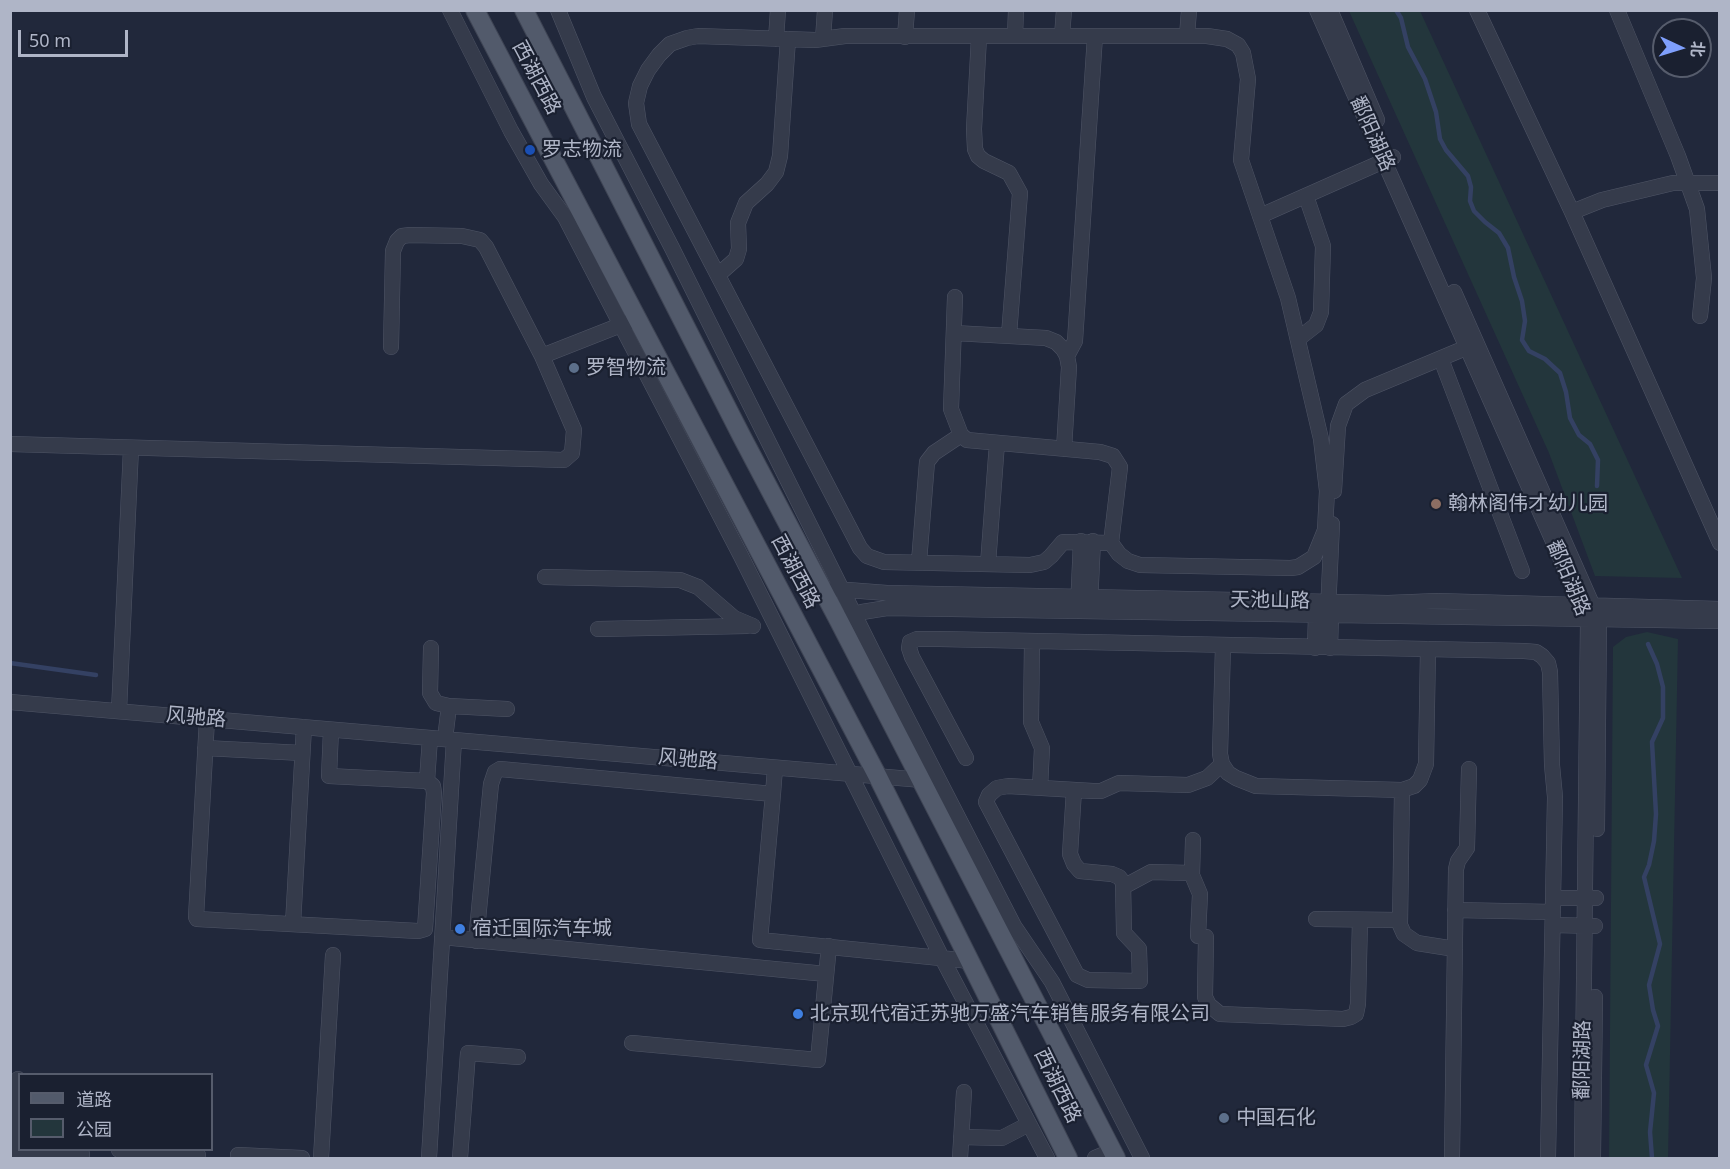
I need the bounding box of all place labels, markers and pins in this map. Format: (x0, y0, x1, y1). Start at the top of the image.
place label: 罗志物流 (542, 138, 622, 162)
marker: 罗志物流 (523, 143, 537, 157)
place label: 罗智物流 (586, 356, 666, 380)
marker: 罗智物流 (567, 361, 581, 375)
place label: 翰林阁伟才幼儿园 (1448, 492, 1608, 516)
marker: 翰林阁伟才幼儿园 (1429, 497, 1443, 511)
place label: 宿迁国际汽车城 (472, 917, 612, 941)
marker: 宿迁国际汽车城 (453, 922, 467, 936)
place label: 北京现代宿迁苏驰万盛汽车销售服务有限公司 (810, 1002, 1210, 1026)
marker: 北京现代宿迁苏驰万盛汽车销售服务有限公司 (791, 1007, 805, 1021)
place label: 中国石化 (1236, 1106, 1316, 1130)
marker: 中国石化 (1217, 1111, 1231, 1125)

